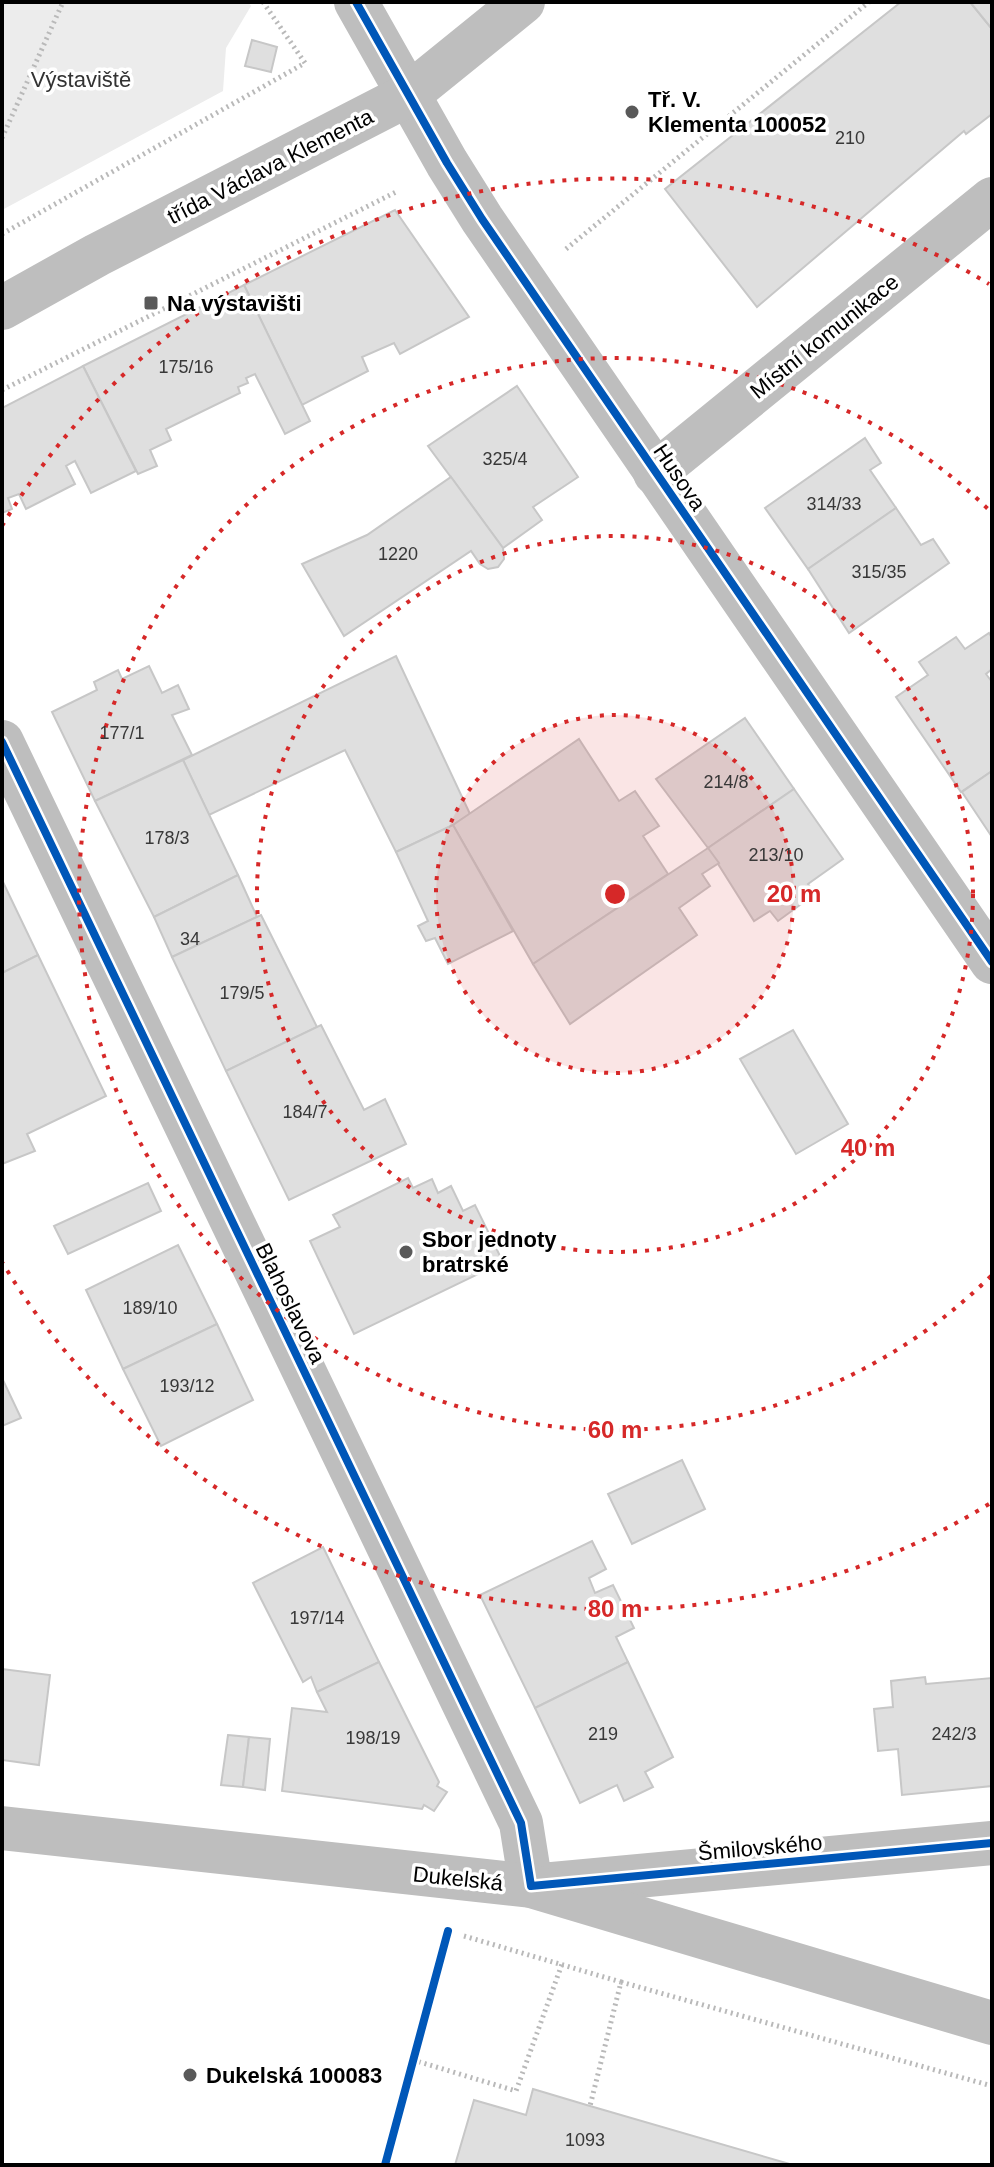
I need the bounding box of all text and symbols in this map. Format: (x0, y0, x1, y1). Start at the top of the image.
park label: Výstaviště (31, 67, 131, 92)
place label: Tř. V. Klementa 100052 (648, 87, 827, 137)
street label: třída Václava Klementa (163, 103, 378, 229)
marker: Tř. V. Klementa 100052 (623, 103, 641, 121)
house number: 210 (835, 128, 865, 148)
street label: Místní komunikace (745, 269, 903, 404)
place label: Na výstavišti (167, 291, 302, 316)
marker: Na výstavišti (142, 294, 160, 312)
house number: 175/16 (158, 357, 214, 377)
street label: Husova (648, 439, 711, 516)
house number: 325/4 (482, 449, 528, 469)
house number: 314/33 (806, 494, 862, 514)
house number: 1220 (378, 544, 418, 564)
house number: 315/35 (851, 562, 907, 582)
house number: 177/1 (99, 723, 145, 743)
house number: 214/8 (703, 772, 749, 792)
house number: 178/3 (144, 828, 190, 848)
house number: 213/10 (748, 845, 804, 865)
centre of rings (601, 880, 629, 908)
text: 20 m (767, 880, 821, 907)
house number: 34 (180, 929, 200, 949)
house number: 179/5 (219, 983, 265, 1003)
house number: 184/7 (282, 1102, 328, 1122)
text: 40 m (841, 1134, 895, 1161)
place label: Sbor jednoty bratrské (422, 1227, 557, 1277)
street label: Blahoslavova (251, 1239, 331, 1368)
marker: Sbor jednoty bratrské (397, 1243, 415, 1261)
house number: 189/10 (122, 1298, 178, 1318)
house number: 193/12 (159, 1376, 215, 1396)
text: 60 m (588, 1416, 642, 1443)
text: 80 m (588, 1595, 642, 1622)
house number: 197/14 (289, 1608, 345, 1628)
house number: 219 (588, 1724, 618, 1744)
house number: 242/3 (931, 1724, 977, 1744)
house number: 198/19 (345, 1728, 401, 1748)
street label: Šmilovského (697, 1830, 823, 1865)
street label: Dukelská (412, 1861, 505, 1896)
place label: Dukelská 100083 (206, 2063, 382, 2088)
marker: Dukelská 100083 (181, 2066, 199, 2084)
house number: 1093 (565, 2130, 605, 2150)

